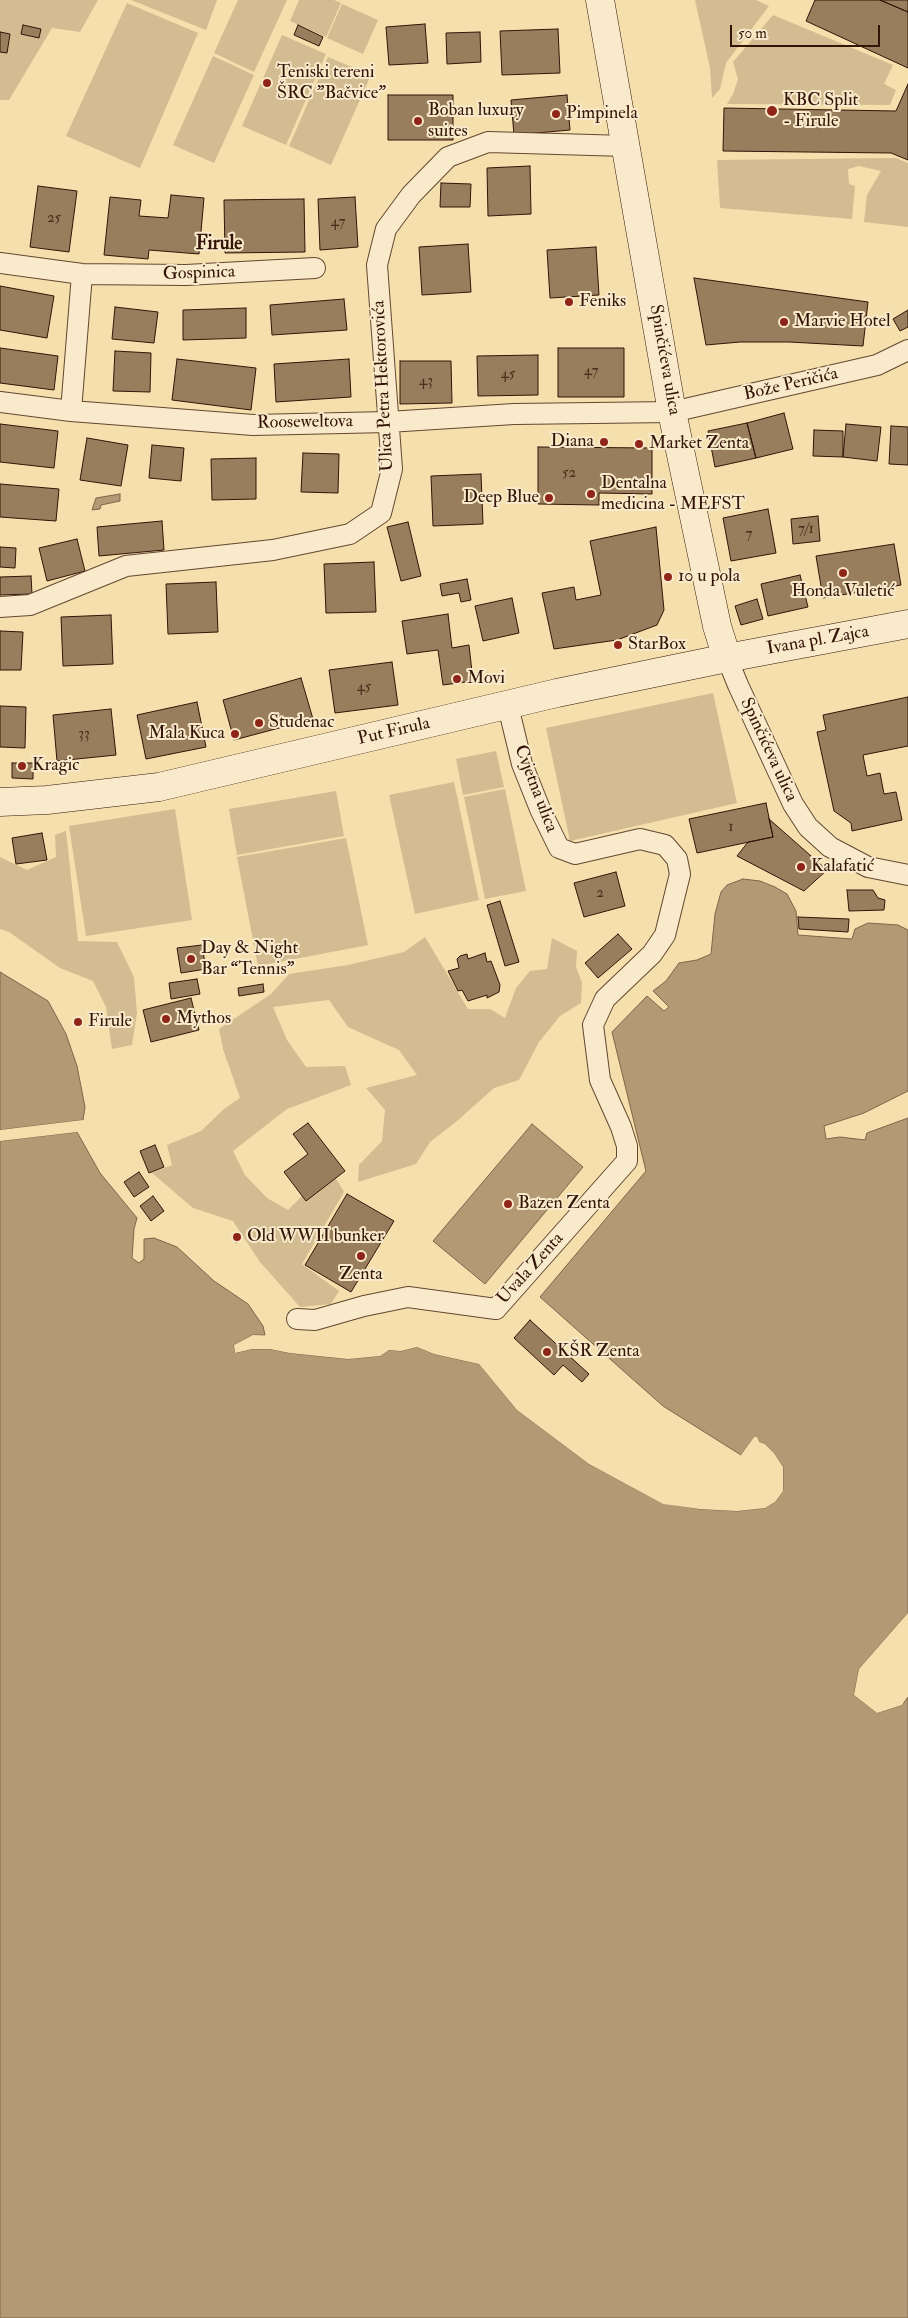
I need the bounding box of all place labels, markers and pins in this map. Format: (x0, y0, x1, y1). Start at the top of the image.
place label: Teniski tereni ŠRC "Bačvice" (277, 62, 386, 104)
marker: Teniski tereni ŠRC "Bačvice" (261, 77, 273, 89)
place label: KBC Split - Firule (783, 90, 858, 132)
place label: Boban luxury suites (428, 100, 524, 142)
place label: Pimpinela (566, 103, 638, 125)
marker: KBC Split - Firule (765, 104, 779, 118)
marker: Pimpinela (550, 108, 562, 120)
marker: Boban luxury suites (412, 115, 424, 127)
place label: Feniks (579, 291, 626, 313)
marker: Feniks (563, 296, 575, 308)
place label: Marvie Hotel (794, 311, 891, 333)
marker: Marvie Hotel (778, 316, 790, 328)
place label: Diana (550, 431, 594, 453)
place label: Market Zenta (649, 433, 749, 455)
marker: Diana (598, 436, 610, 448)
marker: Market Zenta (633, 438, 645, 450)
place label: Dentalna medicina - MEFST (601, 473, 745, 516)
place label: Deep Blue (463, 487, 539, 509)
marker: Dentalna medicina - MEFST (585, 488, 597, 500)
marker: Deep Blue (543, 492, 555, 504)
place label: 10 u pola (678, 566, 740, 588)
marker: Honda Vuletić (837, 567, 849, 579)
marker: 10 u pola (662, 571, 674, 583)
place label: Honda Vuletić (791, 581, 895, 603)
place label: StarBox (628, 634, 686, 656)
marker: StarBox (612, 639, 624, 651)
place label: Movi (467, 668, 505, 690)
marker: Movi (451, 673, 463, 685)
place label: Studenac (269, 712, 334, 734)
marker: Studenac (253, 717, 265, 729)
place label: Mala Kuca (148, 723, 225, 745)
marker: Mala Kuca (229, 728, 241, 740)
place label: Kragic (32, 755, 80, 777)
marker: Kragic (16, 760, 28, 772)
place label: Kalafatić (811, 856, 874, 878)
marker: Kalafatić (795, 861, 807, 873)
place label: Day & Night Bar “Tennis” (201, 938, 298, 981)
marker: Day & Night Bar “Tennis” (185, 953, 197, 965)
place label: Mythos (176, 1008, 231, 1030)
place label: Firule (88, 1011, 132, 1033)
marker: Mythos (160, 1013, 172, 1025)
marker: Firule (72, 1016, 84, 1028)
place label: Bazen Zenta (518, 1193, 610, 1215)
marker: Bazen Zenta (502, 1198, 514, 1210)
place label: Old WWII bunker (247, 1226, 384, 1248)
marker: Old WWII bunker (231, 1231, 243, 1243)
marker: Zenta (355, 1250, 367, 1262)
place label: Zenta (339, 1264, 383, 1286)
place label: KŠR Zenta (557, 1341, 640, 1363)
marker: KŠR Zenta (541, 1346, 553, 1358)

